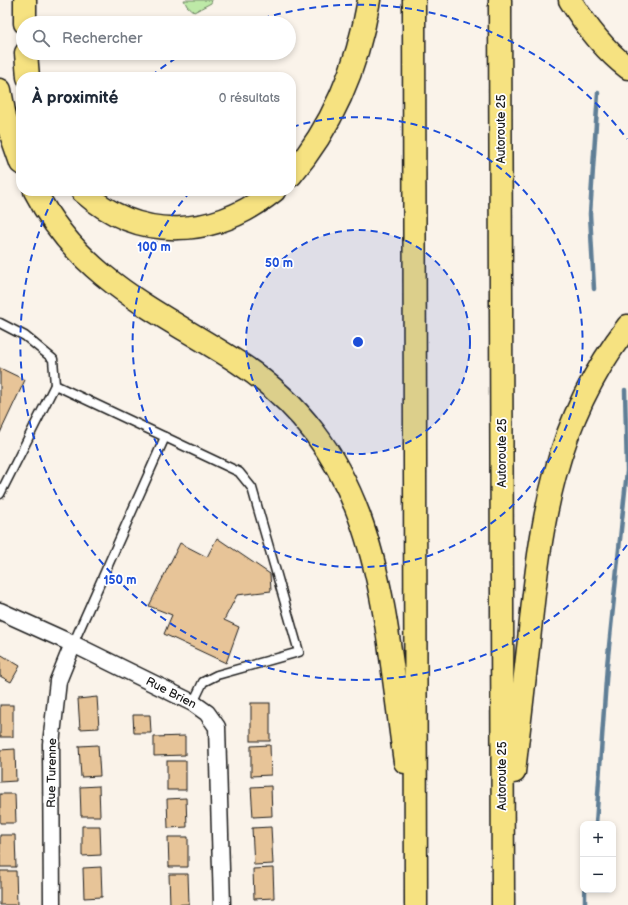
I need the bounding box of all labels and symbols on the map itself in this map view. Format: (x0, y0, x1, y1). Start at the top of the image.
street label: Autoroute 25 (494, 94, 509, 164)
text: 100 m (137, 240, 171, 255)
text: 50 m (265, 256, 293, 271)
centre of rings (351, 335, 365, 349)
street label: Autoroute 25 (495, 418, 510, 488)
text: 150 m (104, 573, 136, 588)
street label: Rue Brien (143, 674, 199, 712)
street label: Rue Turenne (44, 738, 60, 808)
street label: Autoroute 25 (495, 741, 510, 811)

